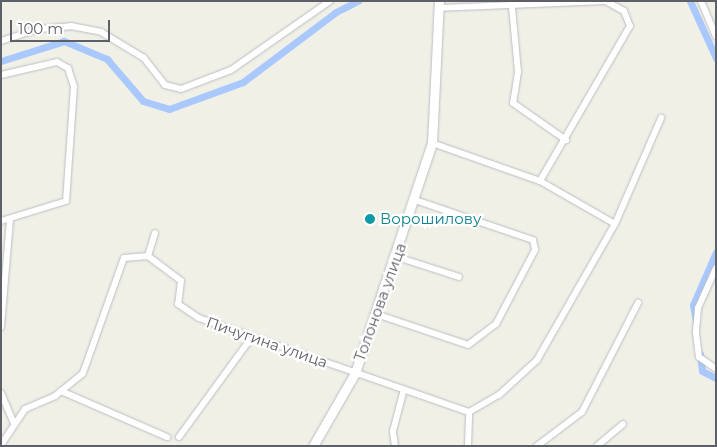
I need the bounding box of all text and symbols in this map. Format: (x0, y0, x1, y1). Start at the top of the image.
scale bar (12, 10, 112, 42)
text: 100 m (18, 19, 63, 38)
place label: Ворошилову (380, 210, 481, 228)
marker: Ворошилову (364, 213, 376, 225)
street label: Толонова улица (350, 240, 410, 364)
street label: Пичугина улица (204, 313, 330, 371)

